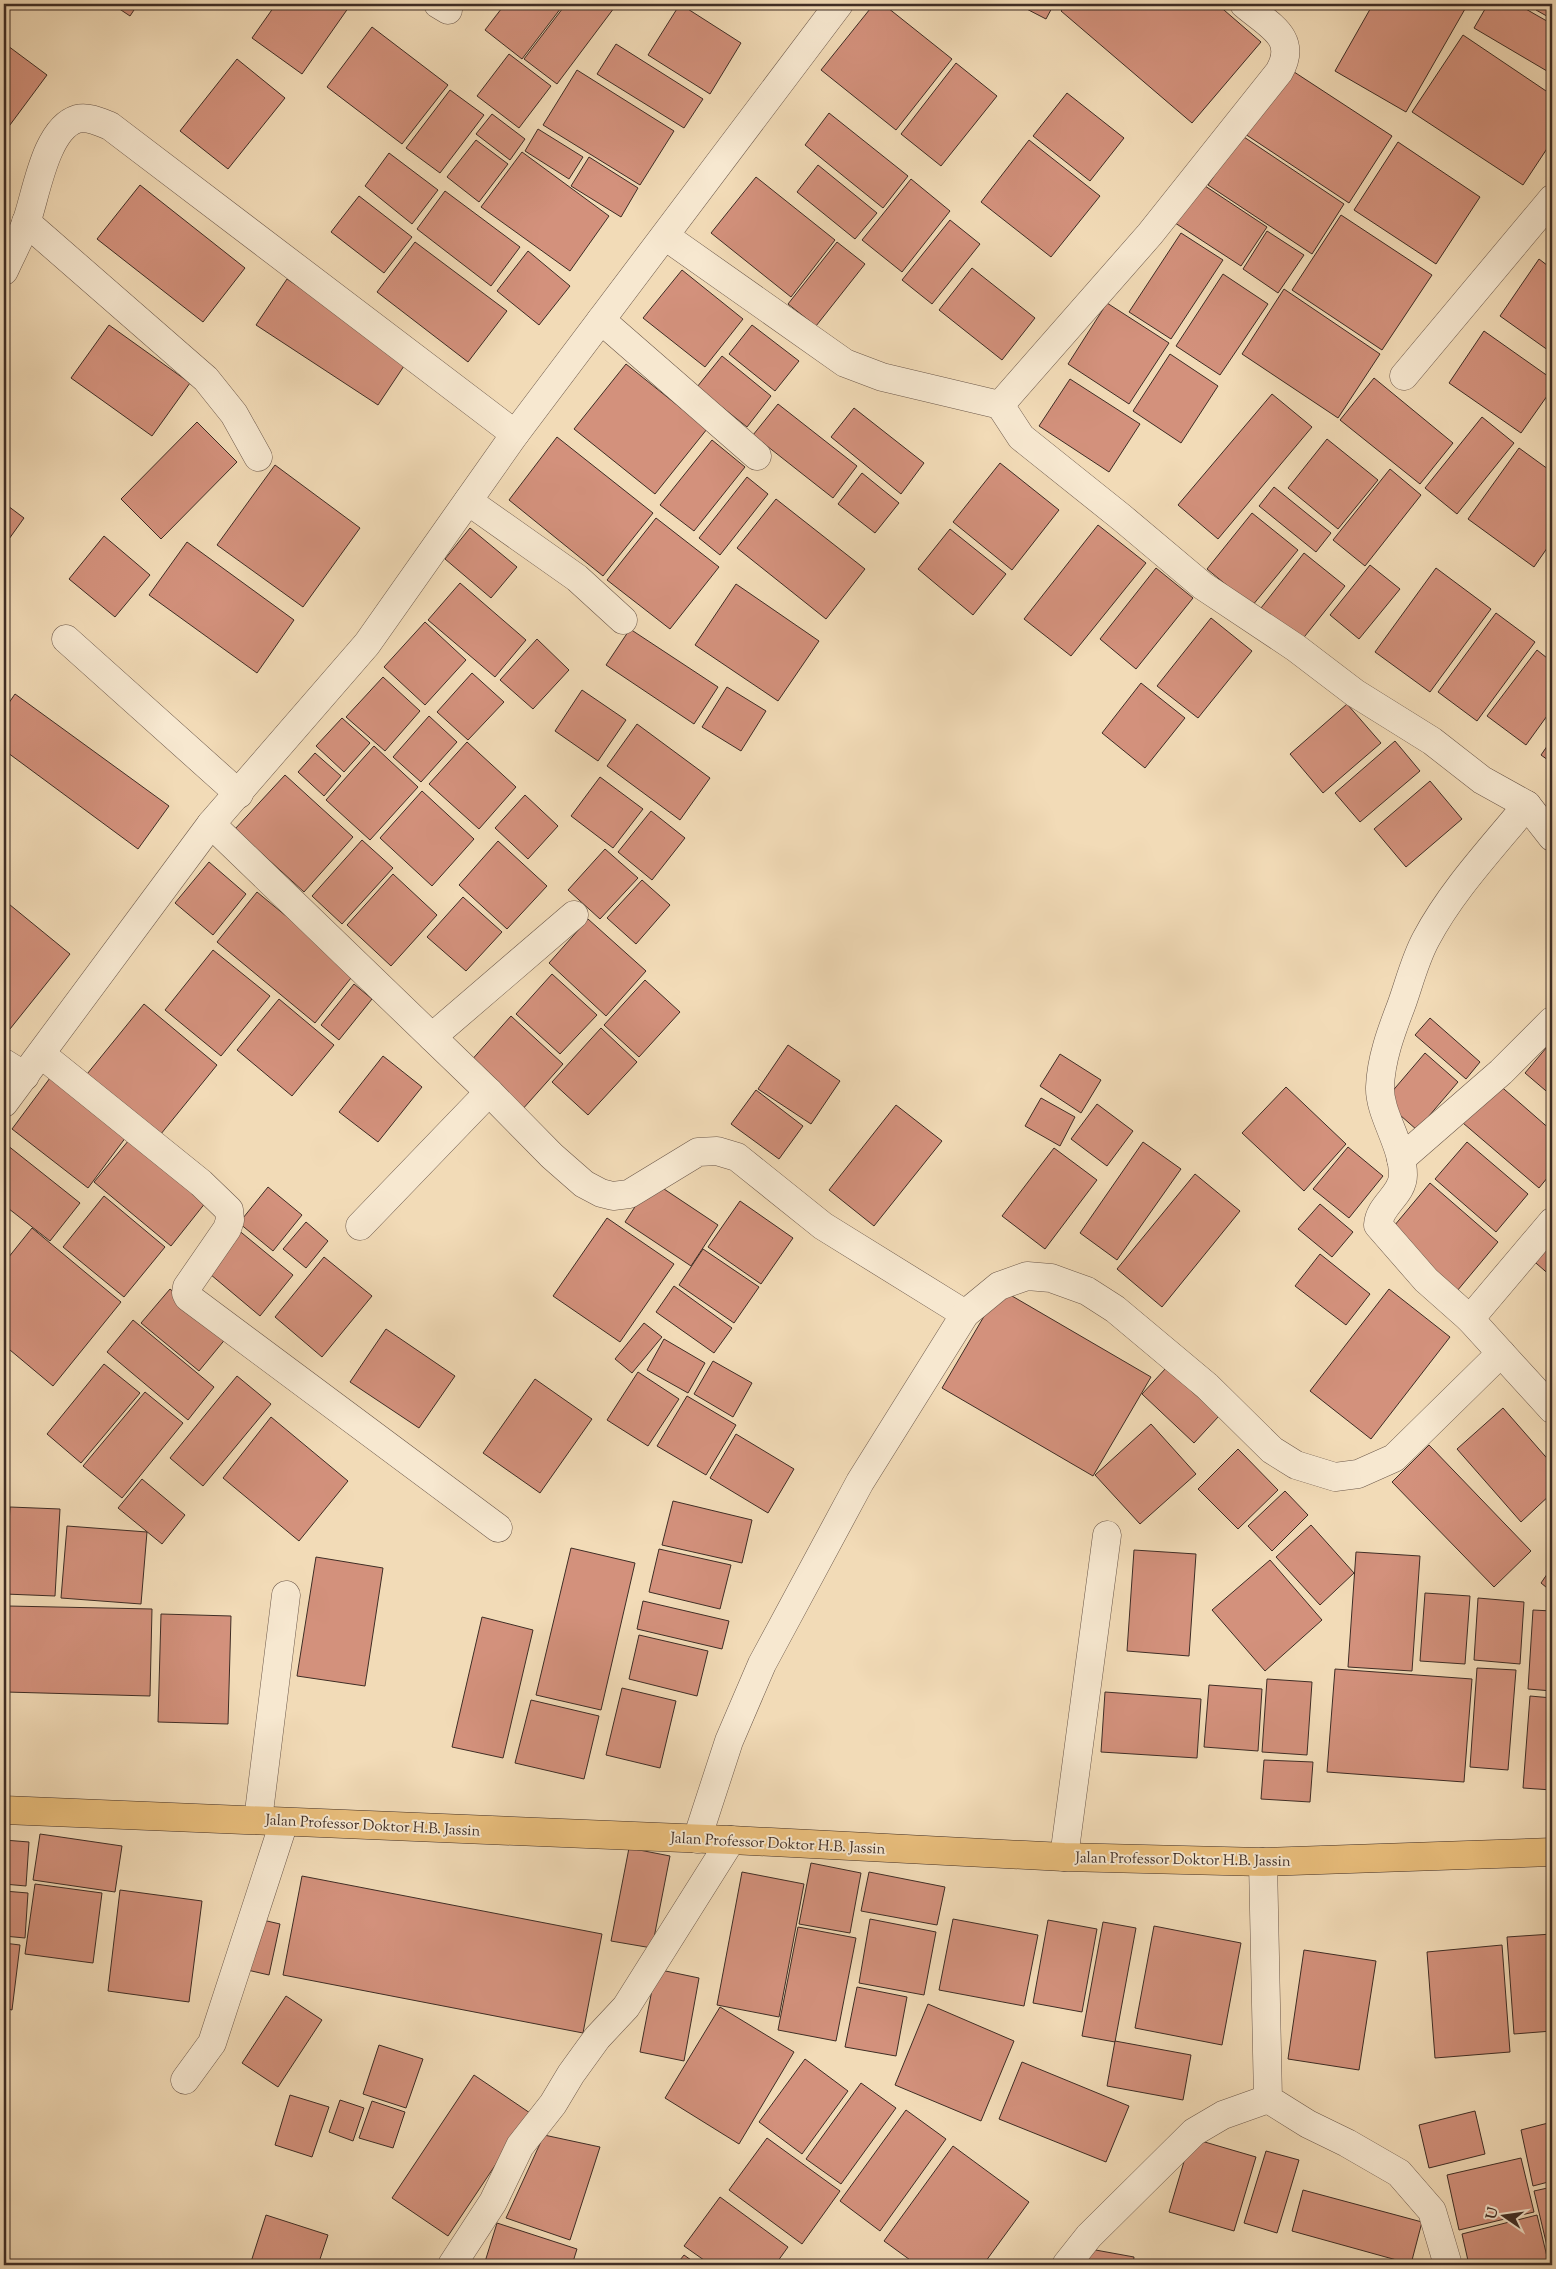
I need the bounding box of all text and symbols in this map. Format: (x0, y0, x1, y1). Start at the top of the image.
street label: Jalan Professor Doktor H.B. Jassin (264, 1810, 481, 1843)
street label: Jalan Professor Doktor H.B. Jassin (669, 1828, 886, 1861)
street label: Jalan Professor Doktor H.B. Jassin (1074, 1848, 1291, 1873)
north arrow (1478, 2192, 1528, 2242)
text: U (1482, 2205, 1504, 2221)

